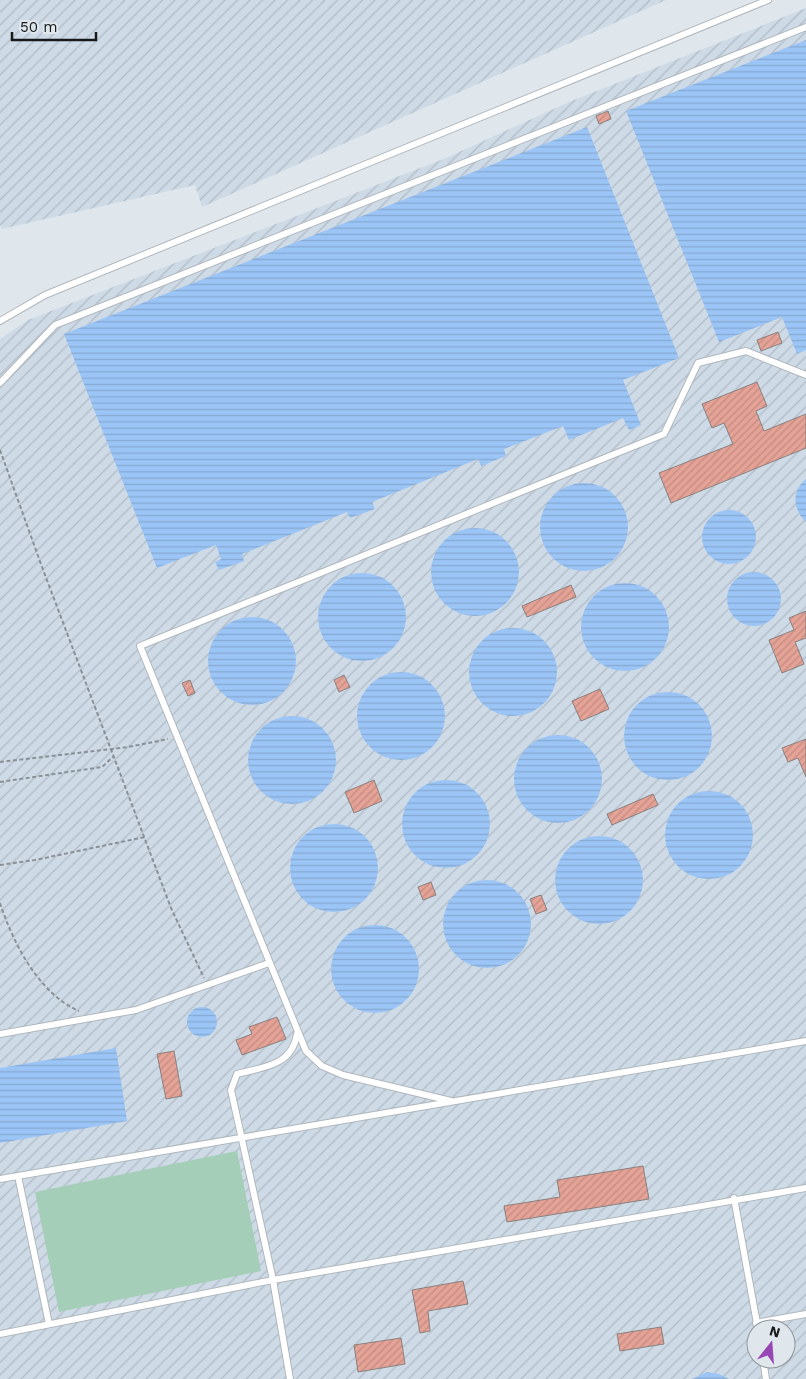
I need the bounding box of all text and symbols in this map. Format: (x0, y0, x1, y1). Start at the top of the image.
scale bar (12, 10, 96, 42)
text: 50 m (20, 18, 57, 36)
north arrow (746, 1319, 796, 1369)
text: N (768, 1322, 782, 1341)

